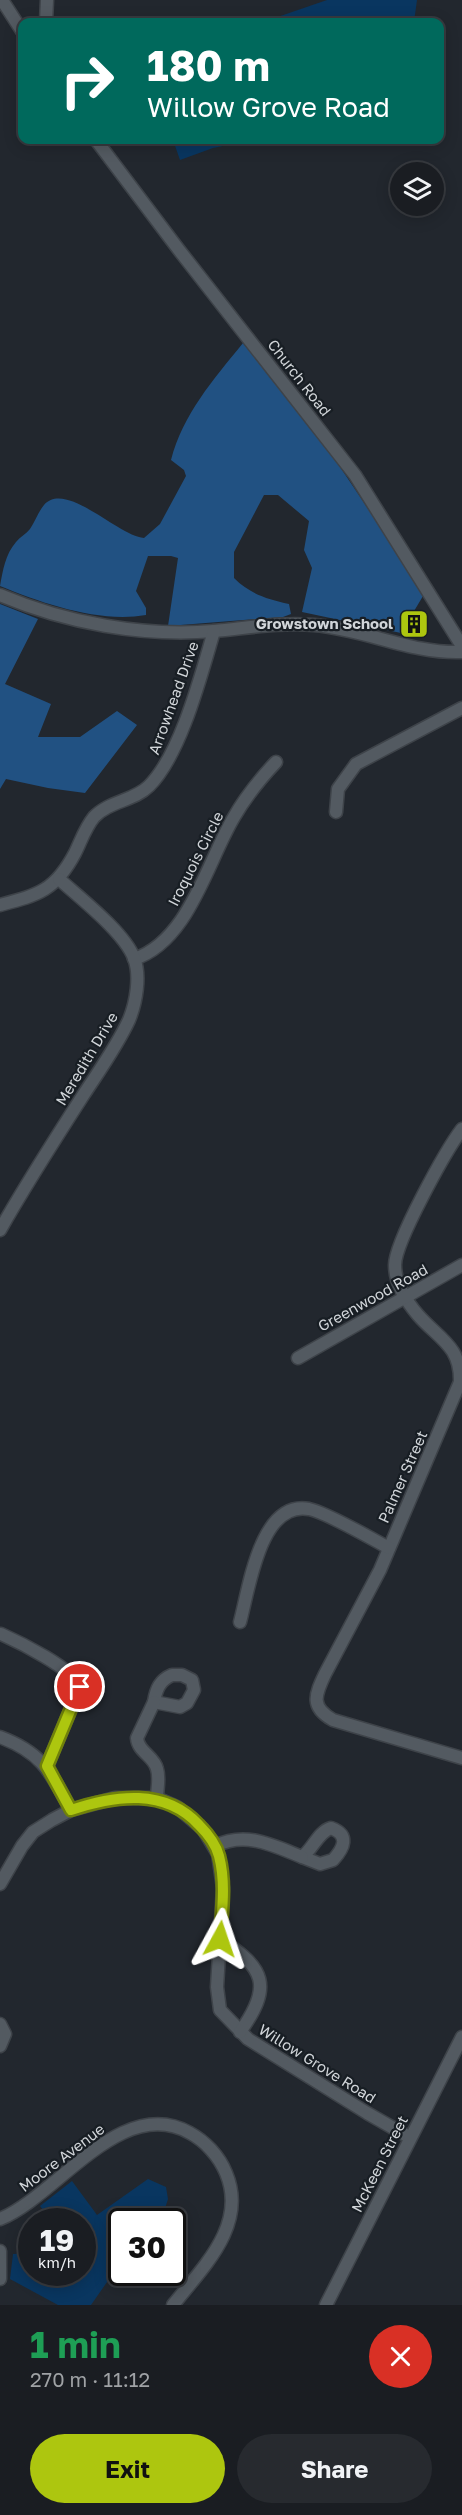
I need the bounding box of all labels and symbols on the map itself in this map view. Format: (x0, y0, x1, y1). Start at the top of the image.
street label: Church Road (264, 336, 335, 419)
building icon: Growstown School (398, 608, 430, 640)
place label: Growstown School (256, 614, 393, 632)
street label: Arrowhead Drive (144, 638, 202, 757)
street label: Iroquois Circle (164, 808, 227, 909)
street label: Meredith Drive (51, 1008, 121, 1108)
street label: Greenwood Road (315, 1260, 430, 1335)
street label: Palmer Street (374, 1428, 430, 1525)
pin (54, 1661, 105, 1712)
position arrow (188, 1907, 252, 1971)
street label: Willow Grove Road (256, 2020, 380, 2107)
street label: McKeen Street (347, 2112, 411, 2215)
street label: Moore Avenue (15, 2119, 108, 2195)
speed limit sign: 30 (108, 2208, 186, 2286)

